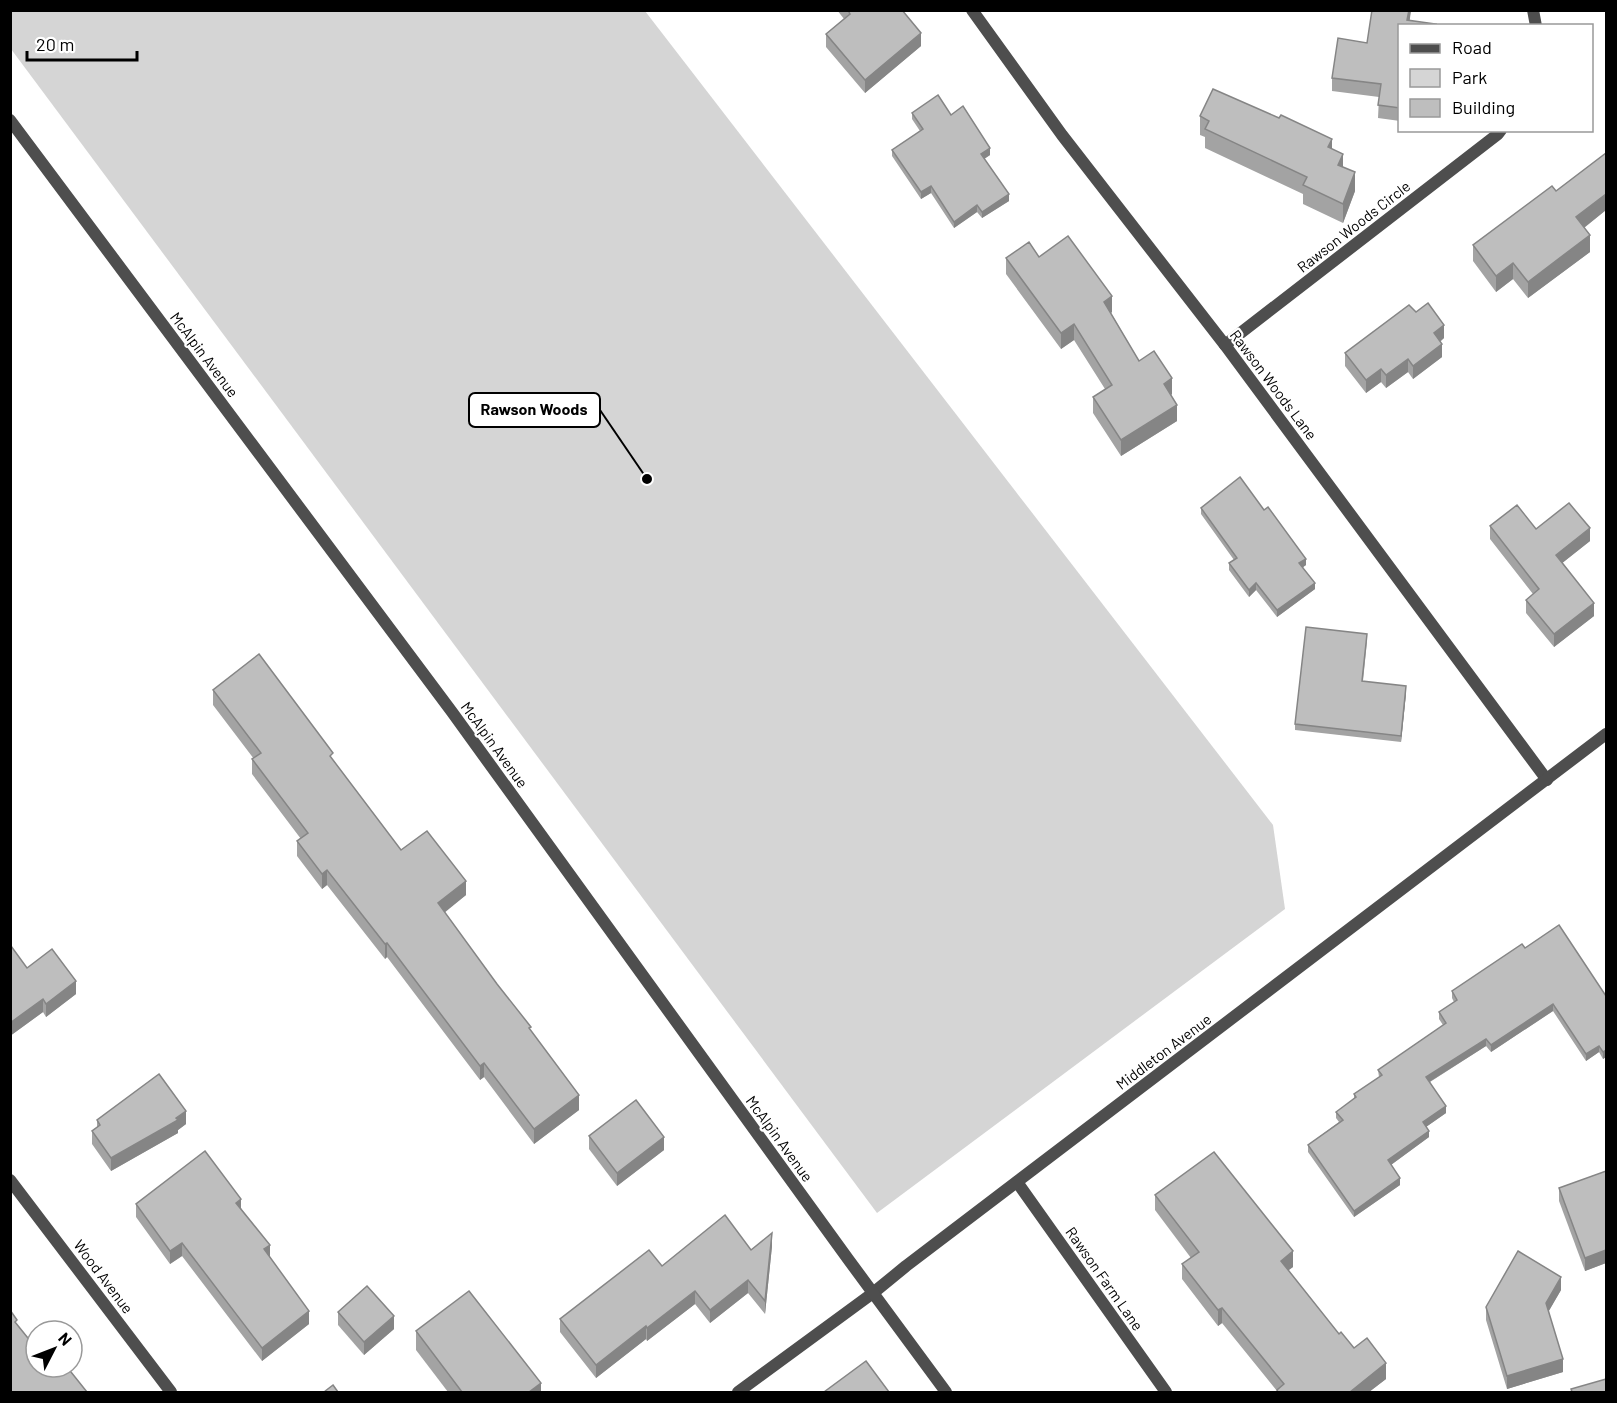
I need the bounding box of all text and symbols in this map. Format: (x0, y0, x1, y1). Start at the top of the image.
scale bar (27, 24, 136, 62)
legend (1398, 24, 1593, 132)
text: 20 m (36, 33, 74, 55)
text: Road (1452, 36, 1492, 58)
text: Park (1452, 66, 1487, 88)
text: Building (1452, 96, 1515, 118)
street label: Rawson Woods Circle (1293, 177, 1413, 276)
street label: McAlpin Avenue (167, 308, 243, 401)
street label: Rawson Woods Lane (1227, 326, 1321, 443)
callout: Rawson Woods (469, 393, 600, 427)
text: Rawson Woods (481, 399, 587, 418)
street label: McAlpin Avenue (458, 698, 532, 791)
street label: Middleton Avenue (1112, 1010, 1215, 1093)
street label: McAlpin Avenue (743, 1092, 817, 1185)
street label: Rawson Farm Lane (1062, 1223, 1147, 1334)
street label: Wood Avenue (70, 1236, 137, 1317)
north arrow (24, 1319, 84, 1379)
text: N (55, 1328, 76, 1349)

